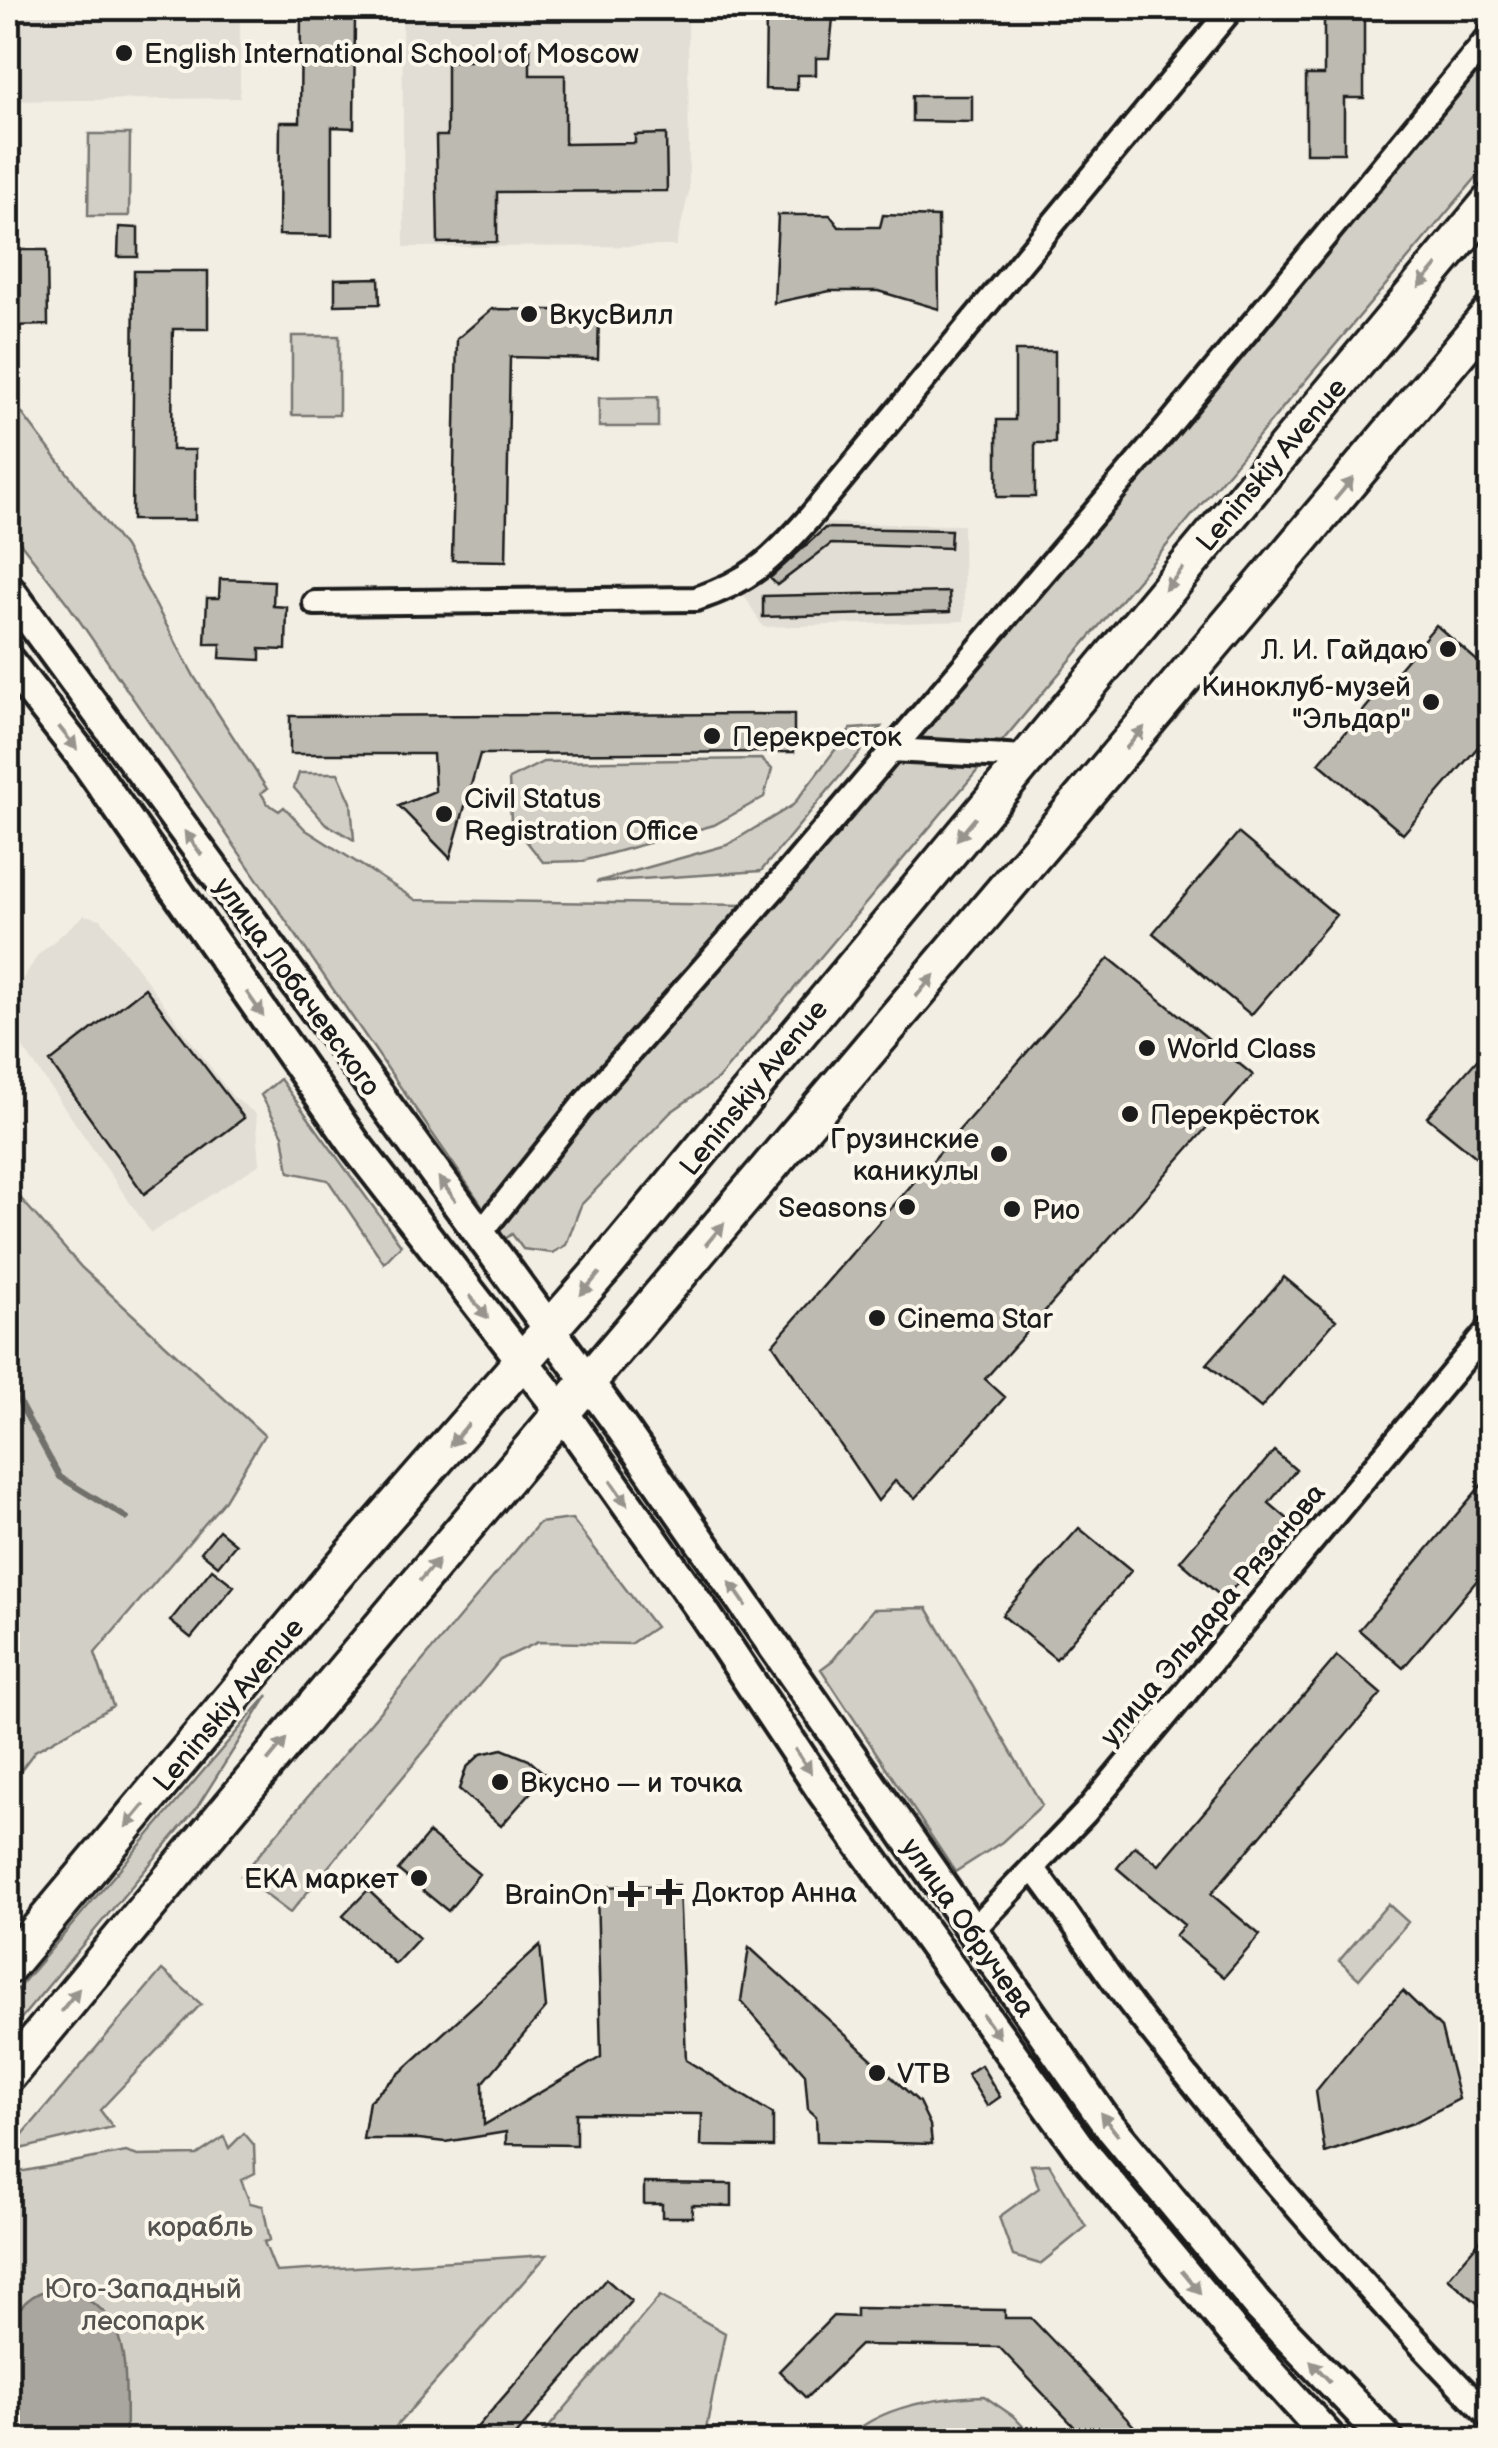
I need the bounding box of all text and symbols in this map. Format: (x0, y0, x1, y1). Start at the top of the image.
place label: English International School of Moscow (144, 38, 639, 71)
marker: English International School of Moscow (113, 42, 135, 64)
one-way arrow (1418, 264, 1439, 289)
place label: ВкусВилл (549, 299, 674, 332)
marker: ВкусВилл (518, 303, 540, 325)
street label: Leninskiy Avenue (1190, 371, 1354, 558)
one-way arrow (1333, 477, 1354, 502)
one-way arrow (1164, 567, 1186, 592)
place label: Л. И. Гайдаю (1260, 634, 1428, 667)
marker: Л. И. Гайдаю (1437, 638, 1459, 660)
place label: Киноклуб-музей "Эльдар" (1201, 671, 1411, 736)
marker: Киноклуб-музей "Эльдар" (1420, 691, 1442, 713)
place label: Перекресток (732, 721, 902, 754)
one-way arrow (57, 725, 78, 751)
marker: Перекресток (701, 725, 723, 747)
one-way arrow (1124, 726, 1145, 751)
place label: Civil Status Registration Office (464, 783, 698, 848)
marker: Civil Status Registration Office (433, 803, 455, 825)
one-way arrow (956, 816, 977, 841)
one-way arrow (183, 830, 203, 856)
street label: улица Лобачевского (207, 871, 387, 1102)
one-way arrow (913, 974, 935, 999)
one-way arrow (245, 991, 264, 1017)
street label: Leninskiy Avenue (673, 993, 835, 1182)
place label: World Class (1167, 1033, 1316, 1066)
marker: World Class (1136, 1037, 1158, 1059)
place label: Перекрёсток (1150, 1099, 1320, 1132)
marker: Перекрёсток (1119, 1103, 1141, 1125)
place label: Грузинские каникулы (830, 1123, 979, 1188)
marker: Грузинские каникулы (988, 1143, 1010, 1165)
one-way arrow (438, 1176, 458, 1203)
place label: Seasons (778, 1192, 887, 1225)
place label: Рио (1032, 1194, 1080, 1227)
marker: Seasons (896, 1196, 918, 1218)
marker: Рио (1001, 1198, 1023, 1220)
one-way arrow (703, 1222, 725, 1247)
one-way arrow (580, 1271, 601, 1296)
one-way arrow (468, 1294, 489, 1320)
place label: Cinema Star (897, 1303, 1053, 1336)
marker: Cinema Star (866, 1307, 888, 1329)
one-way arrow (449, 1422, 471, 1447)
street label: улица Эльдара Рязанова (1094, 1477, 1333, 1753)
one-way arrow (609, 1479, 628, 1506)
one-way arrow (418, 1558, 439, 1583)
one-way arrow (729, 1581, 748, 1608)
street label: Leninskiy Avenue (147, 1611, 311, 1798)
one-way arrow (266, 1737, 287, 1762)
one-way arrow (793, 1748, 811, 1775)
place label: Вкусно — и точка (520, 1767, 743, 1800)
marker: Вкусно — и точка (489, 1771, 511, 1793)
one-way arrow (125, 1803, 147, 1828)
street label: улица Обручева (894, 1832, 1042, 2024)
place label: ЕКА маркет (244, 1863, 399, 1896)
marker: ЕКА маркет (408, 1867, 430, 1889)
place label: Доктор Анна (692, 1877, 857, 1910)
place label: BrainOn (504, 1879, 608, 1912)
marker: Доктор Анна (656, 1879, 682, 1905)
marker: BrainOn (618, 1881, 644, 1907)
one-way arrow (58, 1988, 80, 2013)
one-way arrow (981, 2013, 1000, 2039)
place label: VTB (897, 2058, 950, 2091)
marker: VTB (866, 2062, 888, 2084)
one-way arrow (1099, 2111, 1119, 2137)
park label: корабль (147, 2211, 253, 2244)
one-way arrow (1180, 2269, 1201, 2294)
park label: Юго-Западный лесопарк (44, 2273, 242, 2338)
one-way arrow (1309, 2359, 1332, 2383)

